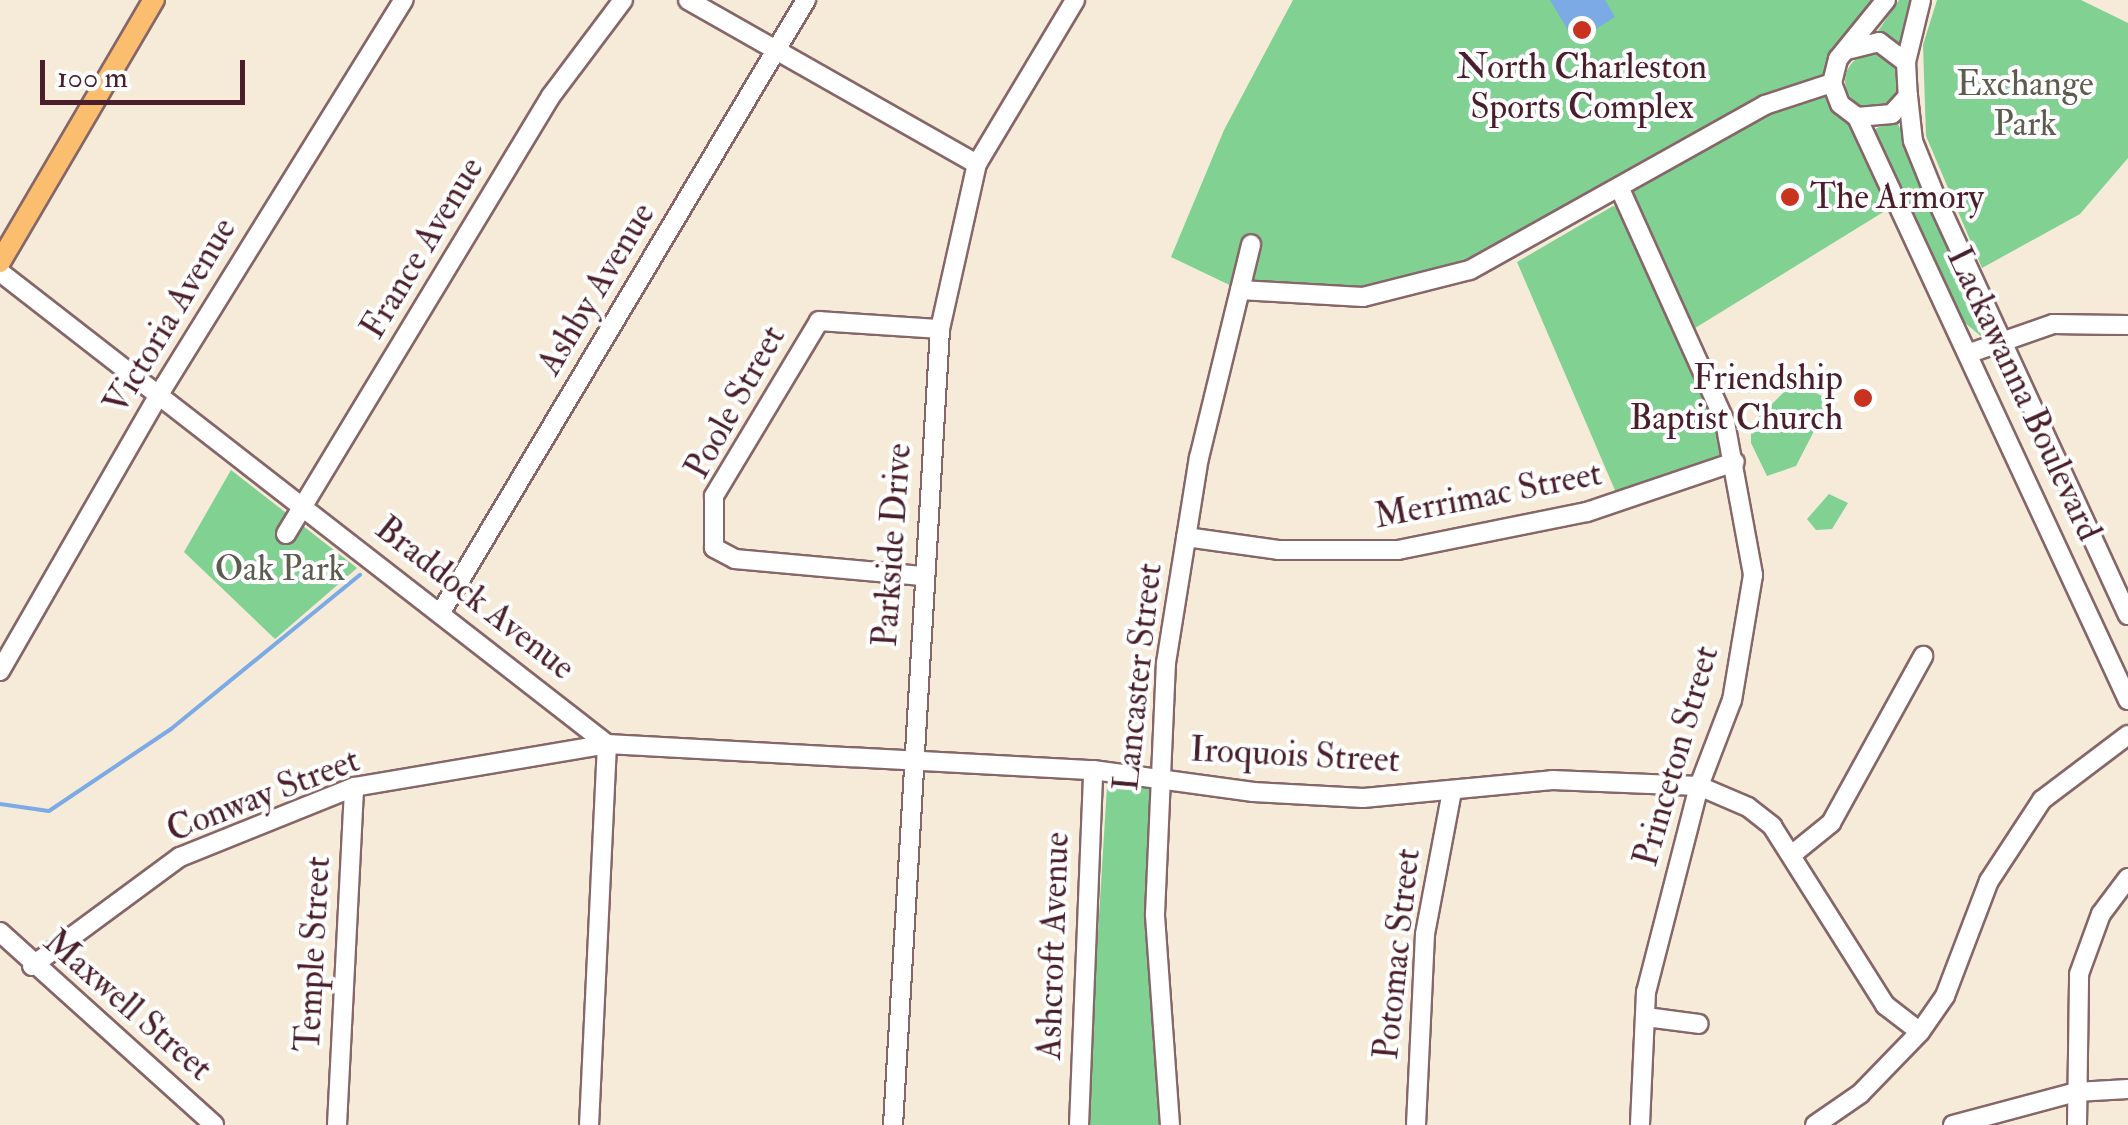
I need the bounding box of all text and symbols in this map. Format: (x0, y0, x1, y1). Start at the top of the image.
marker: North Charleston Sports Complex (1571, 19, 1593, 41)
scale bar (45, 40, 250, 102)
place label: North Charleston Sports Complex (1457, 46, 1707, 128)
text: 100 m (57, 59, 128, 96)
park label: Exchange Park (1956, 63, 2094, 145)
street label: France Avenue (351, 150, 493, 346)
place label: The Armory (1810, 176, 1984, 218)
marker: The Armory (1779, 186, 1801, 208)
street label: Ashby Avenue (528, 195, 664, 383)
street label: Victoria Avenue (95, 210, 245, 422)
street label: Lackawanna Boulevard (1938, 241, 2110, 547)
street label: Poole Street (676, 318, 794, 486)
place label: Friendship Baptist Church (1629, 357, 1843, 439)
marker: Friendship Baptist Church (1852, 387, 1874, 409)
street label: Parkside Drive (864, 442, 920, 648)
street label: Merrimac Street (1371, 452, 1605, 538)
street label: Braddock Avenue (367, 507, 583, 689)
park label: Oak Park (215, 548, 345, 590)
street label: Lancaster Street (1105, 561, 1171, 793)
street label: Princeton Street (1625, 641, 1727, 871)
street label: Iroquois Street (1189, 729, 1401, 781)
street label: Conway Street (161, 739, 365, 851)
street label: Ashcroft Avenue (1028, 831, 1078, 1061)
street label: Potomac Street (1365, 846, 1429, 1062)
street label: Temple Street (287, 855, 339, 1053)
street label: Maxwell Street (35, 921, 221, 1089)

